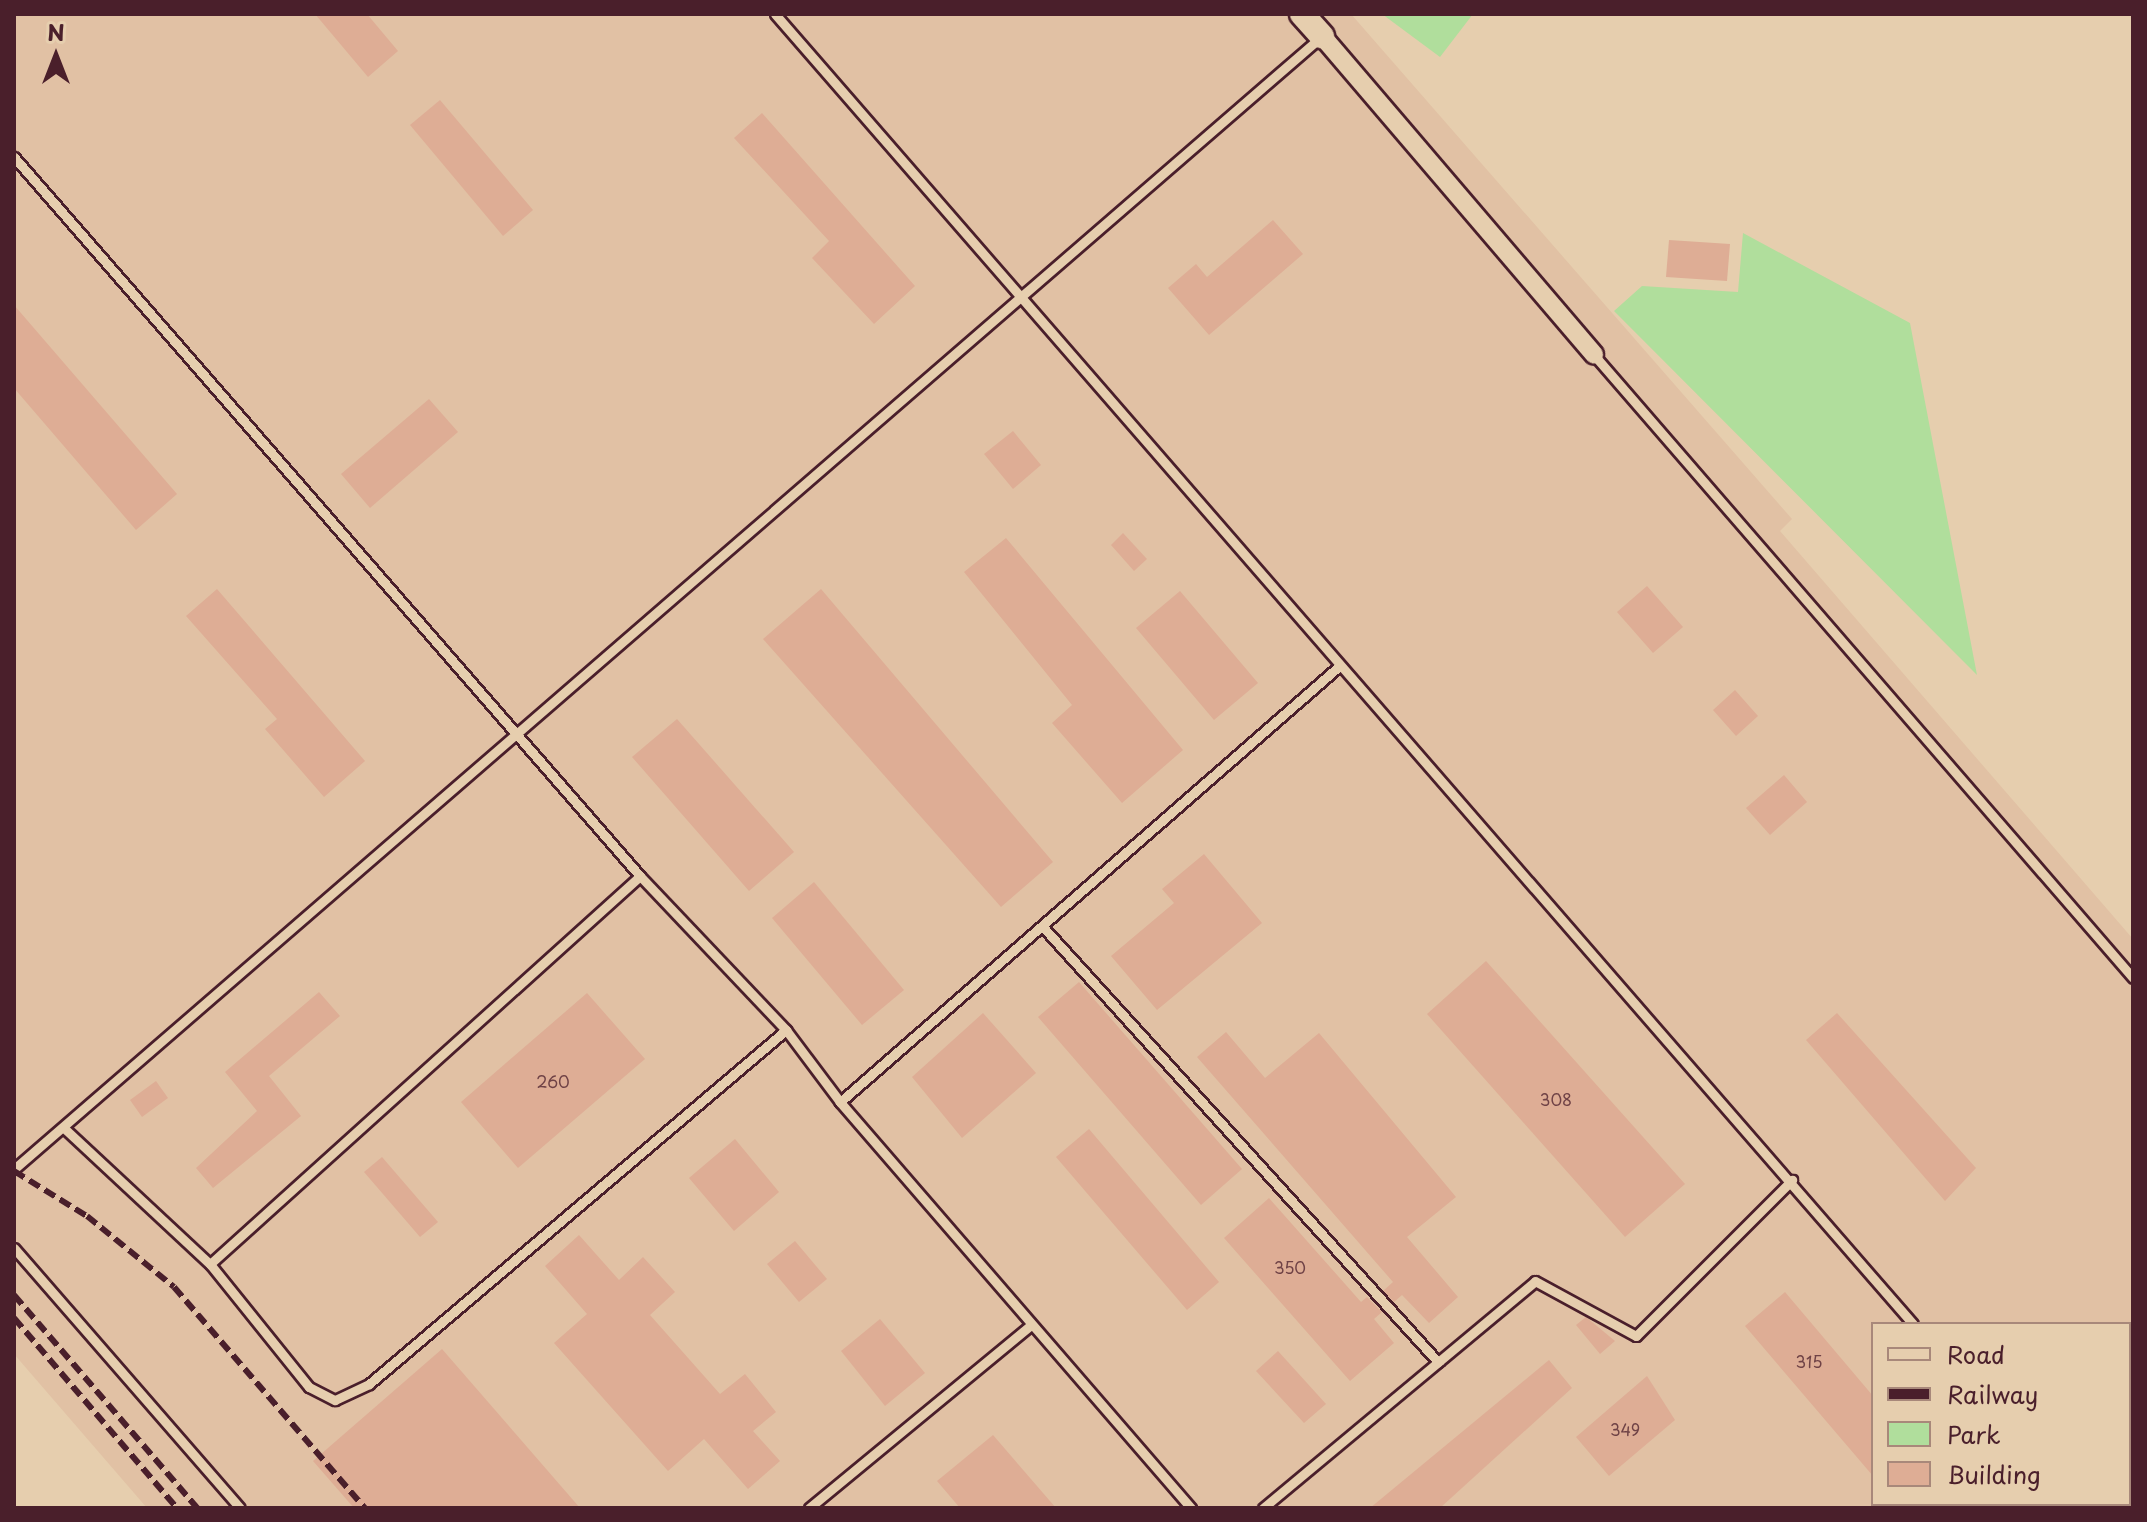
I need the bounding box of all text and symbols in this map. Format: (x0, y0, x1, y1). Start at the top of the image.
text: N (47, 15, 65, 48)
north arrow (16, 16, 96, 96)
house number: 260 (536, 1071, 570, 1091)
house number: 308 (1540, 1089, 1572, 1109)
house number: 350 (1274, 1257, 1306, 1277)
legend (1871, 1322, 2131, 1506)
text: Road (1947, 1336, 2005, 1372)
house number: 315 (1795, 1351, 1823, 1371)
text: Railway (1947, 1376, 2038, 1412)
text: Park (1947, 1416, 2001, 1452)
house number: 349 (1610, 1419, 1640, 1439)
text: Building (1947, 1456, 2041, 1492)

